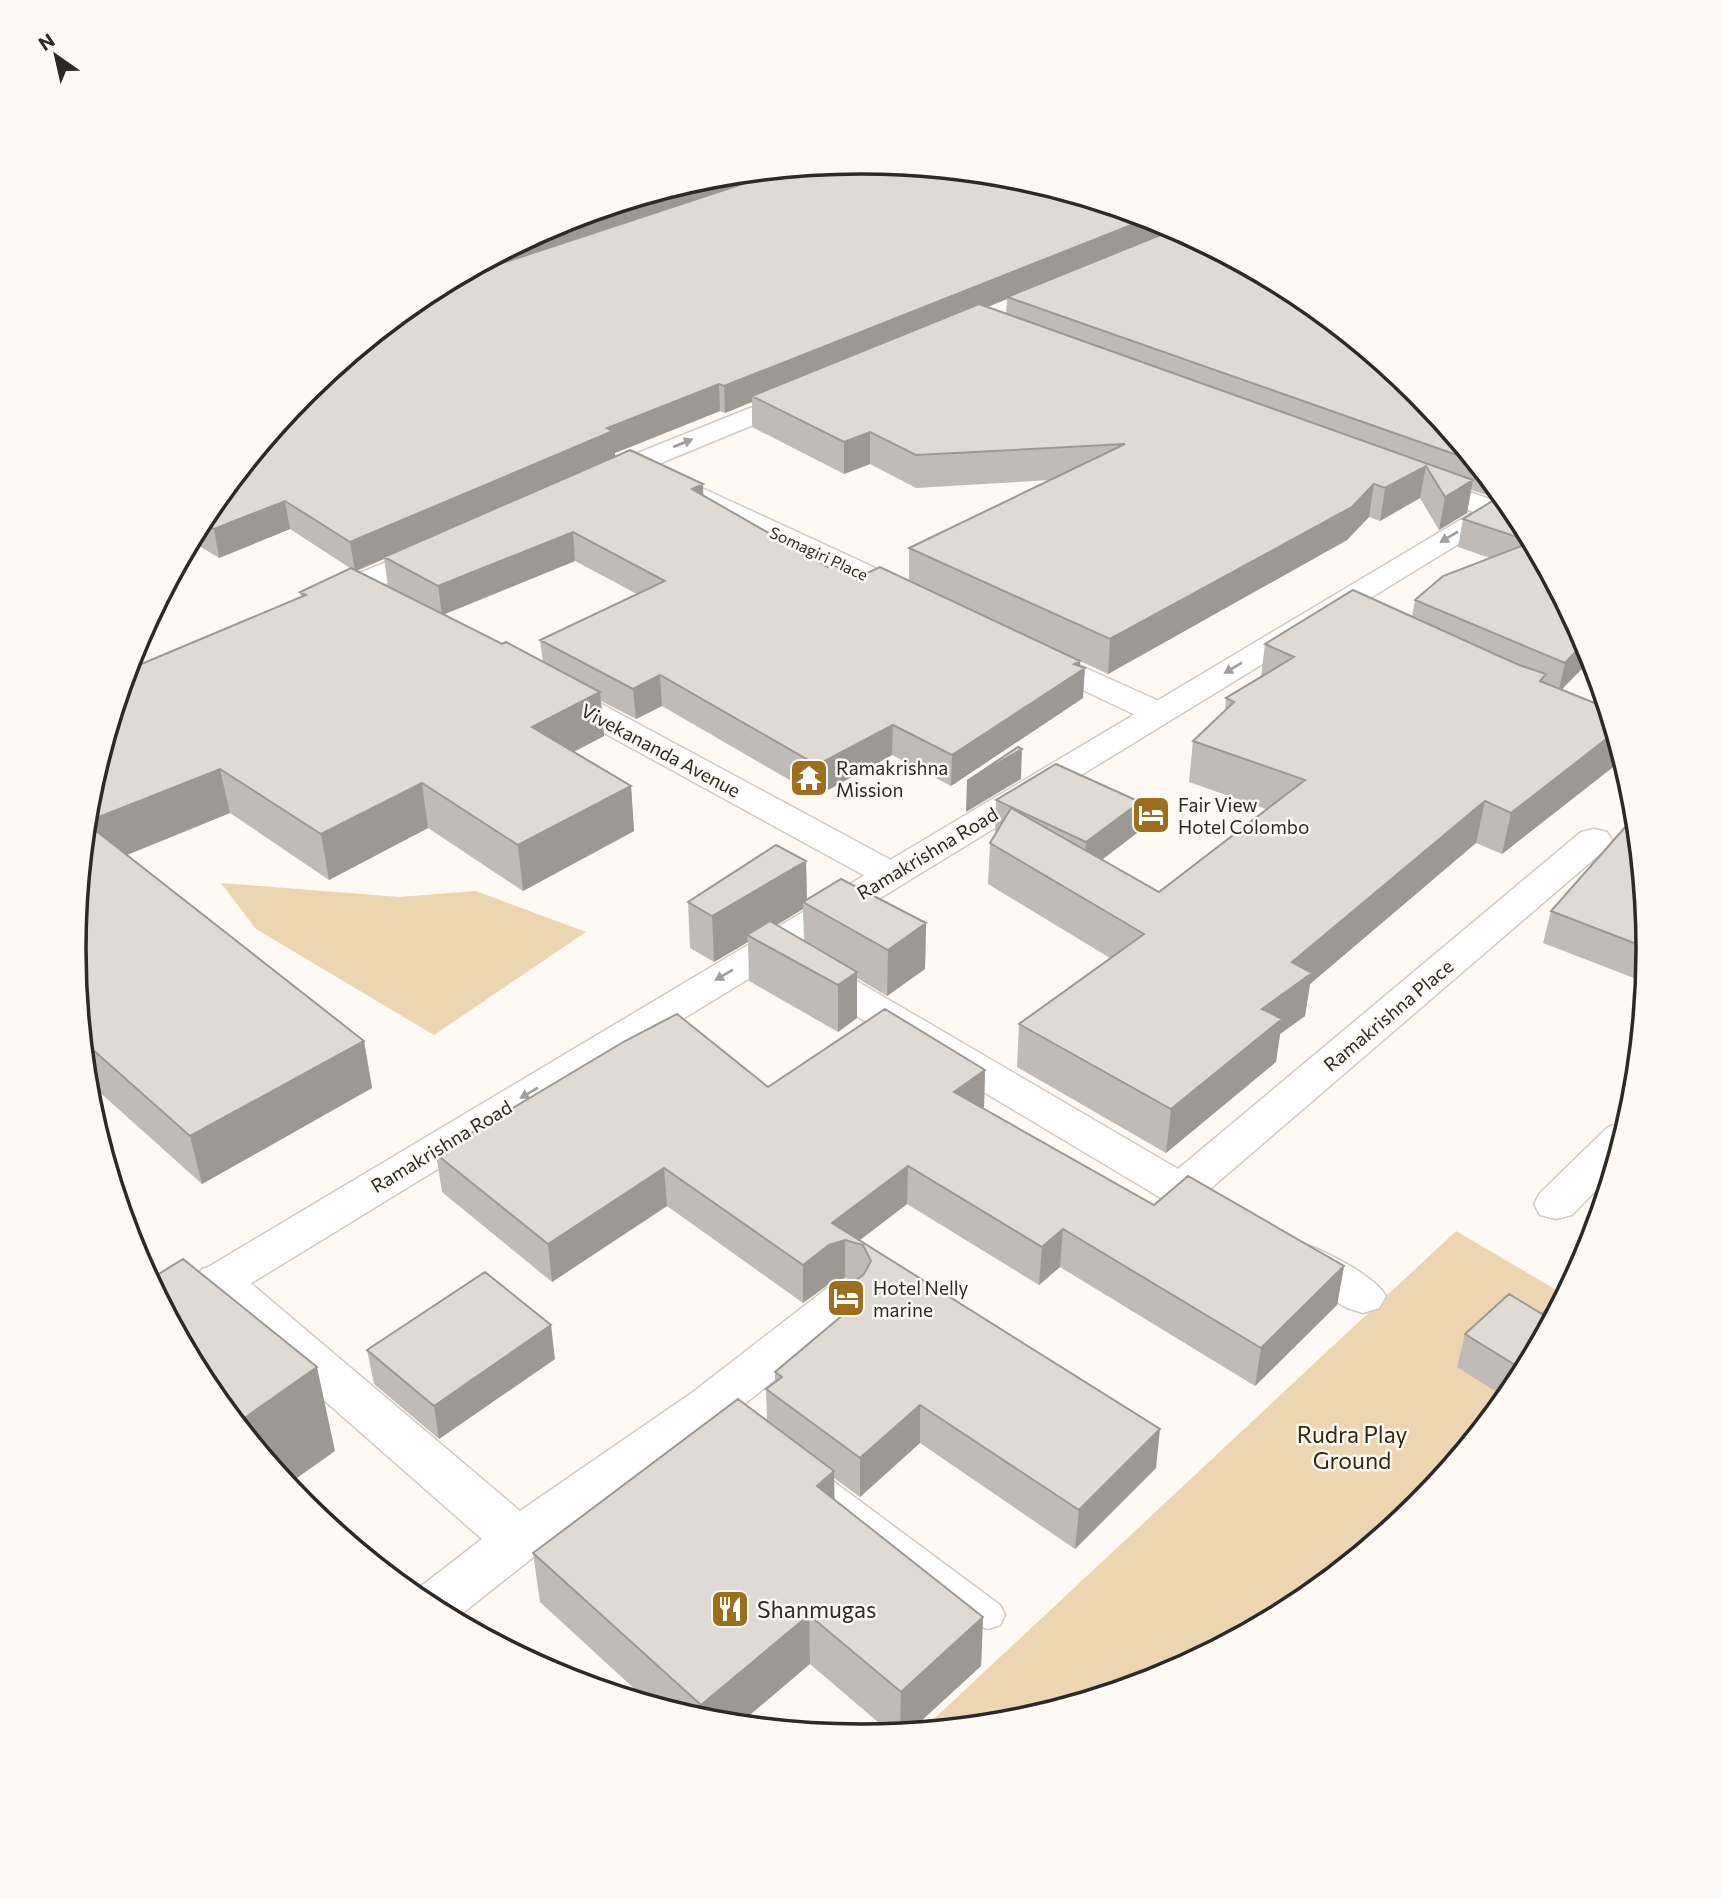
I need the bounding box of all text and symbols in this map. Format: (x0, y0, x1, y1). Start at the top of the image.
north arrow (21, 21, 91, 91)
text: N (34, 28, 59, 55)
one-way arrow (673, 437, 694, 448)
street label: Somagiri Place (767, 522, 871, 584)
one-way arrow (1440, 531, 1459, 544)
one-way arrow (1224, 661, 1243, 674)
street label: Vivekananda Avenue (577, 698, 745, 802)
place label: Ramakrishna Mission (836, 756, 948, 801)
temple icon: Ramakrishna Mission (788, 757, 830, 799)
place label: Fair View Hotel Colombo (1178, 793, 1309, 838)
hotel icon: Fair View Hotel Colombo (1130, 794, 1172, 836)
street label: Ramakrishna Road (852, 802, 1002, 904)
street label: Ramakrishna Place (1319, 954, 1457, 1076)
one-way arrow (715, 969, 734, 981)
one-way arrow (520, 1086, 539, 1099)
street label: Ramakrishna Road (366, 1095, 516, 1197)
place label: Hotel Nelly marine (873, 1276, 969, 1321)
hotel icon: Hotel Nelly marine (825, 1277, 867, 1319)
park label: Rudra Play Ground (1297, 1420, 1407, 1474)
restaurant icon: Shanmugas (709, 1588, 751, 1630)
place label: Shanmugas (757, 1595, 877, 1623)

